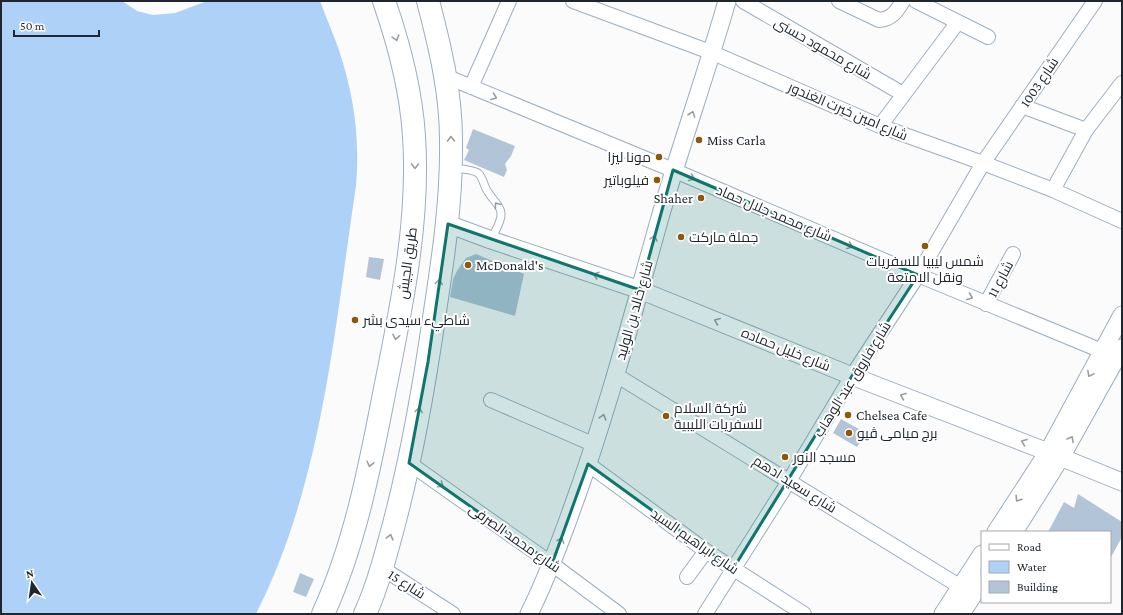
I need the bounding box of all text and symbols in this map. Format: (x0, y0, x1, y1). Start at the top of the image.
scale bar (14, 12, 99, 38)
street label: شارع محمود حسنى (771, 14, 874, 83)
text: 50 m (20, 19, 45, 33)
one-way arrow (391, 34, 400, 41)
street label: شارع 1003 (1017, 54, 1062, 111)
street label: شارع امين خيرت الغندور (785, 78, 910, 144)
one-way arrow (491, 92, 498, 100)
one-way arrow (687, 110, 696, 117)
place label: Miss Carla (707, 132, 766, 148)
marker: Miss Carla (694, 135, 704, 145)
one-way arrow (447, 136, 455, 142)
place label: مونا ليزا (607, 149, 651, 165)
marker: مونا ليزا (654, 152, 664, 162)
one-way arrow (411, 163, 419, 169)
place label: فيلوباتير (603, 172, 649, 188)
one-way arrow (688, 173, 696, 181)
marker: فيلوباتير (652, 175, 662, 185)
street label: شارع محمد جلال حماد (713, 181, 834, 246)
place label: Shaher (654, 190, 693, 206)
marker: Shaher (696, 193, 706, 203)
one-way arrow (494, 202, 501, 209)
street label: طريق الجيش (394, 226, 421, 300)
place label: جملة ماركت (689, 229, 758, 245)
marker: جملة ماركت (676, 232, 686, 242)
one-way arrow (649, 235, 658, 242)
one-way arrow (846, 241, 854, 249)
marker: شمس ليبيا للسفريات ونقل الامتعة (920, 241, 930, 251)
place label: شمس ليبيا للسفريات ونقل الامتعة (866, 253, 984, 285)
place label: McDonald's (476, 257, 543, 273)
street label: شارع خالد بن الوليد (612, 258, 657, 362)
street label: شارع 11 (984, 258, 1017, 300)
marker: McDonald's (463, 260, 473, 270)
one-way arrow (593, 271, 600, 280)
one-way arrow (434, 279, 443, 285)
one-way arrow (966, 292, 973, 300)
place label: شاطيء سيدى بشر (362, 312, 470, 332)
marker: شاطيء سيدى بشر (350, 315, 360, 325)
one-way arrow (714, 318, 721, 326)
street label: شارع فاروق عبد الوهاب (810, 318, 895, 440)
street label: شارع خليل حماده (739, 324, 833, 375)
one-way arrow (392, 334, 400, 340)
one-way arrow (1087, 370, 1094, 377)
one-way arrow (899, 392, 906, 400)
place label: شركة السلام للسفريات الليبية (674, 400, 762, 432)
one-way arrow (415, 407, 423, 413)
place label: Chelsea Cafe (856, 407, 927, 423)
marker: Chelsea Cafe (843, 410, 853, 420)
marker: شركة السلام للسفريات الليبية (661, 411, 671, 421)
one-way arrow (598, 414, 607, 421)
place label: برج ميامى ڤيو (857, 425, 938, 442)
marker: برج ميامى ڤيو (844, 428, 854, 438)
one-way arrow (1066, 436, 1073, 443)
one-way arrow (1021, 439, 1028, 447)
place label: مسجد النور (792, 449, 856, 465)
street label: شارع سعيد ادهم (749, 452, 840, 518)
marker: مسجد النور (780, 452, 790, 462)
one-way arrow (366, 460, 375, 467)
one-way arrow (436, 480, 443, 487)
one-way arrow (1015, 495, 1023, 502)
street label: شارع محمد الصرفى (466, 500, 564, 576)
street label: شارع ابراهيم السيد (647, 505, 742, 579)
legend (981, 531, 1111, 603)
one-way arrow (385, 534, 394, 541)
one-way arrow (556, 536, 564, 543)
text: Road (1017, 540, 1042, 554)
text: Water (1017, 560, 1047, 574)
north arrow (12, 563, 52, 603)
text: N (25, 566, 35, 580)
street label: شارع 15 (385, 566, 429, 603)
text: Building (1017, 580, 1058, 594)

